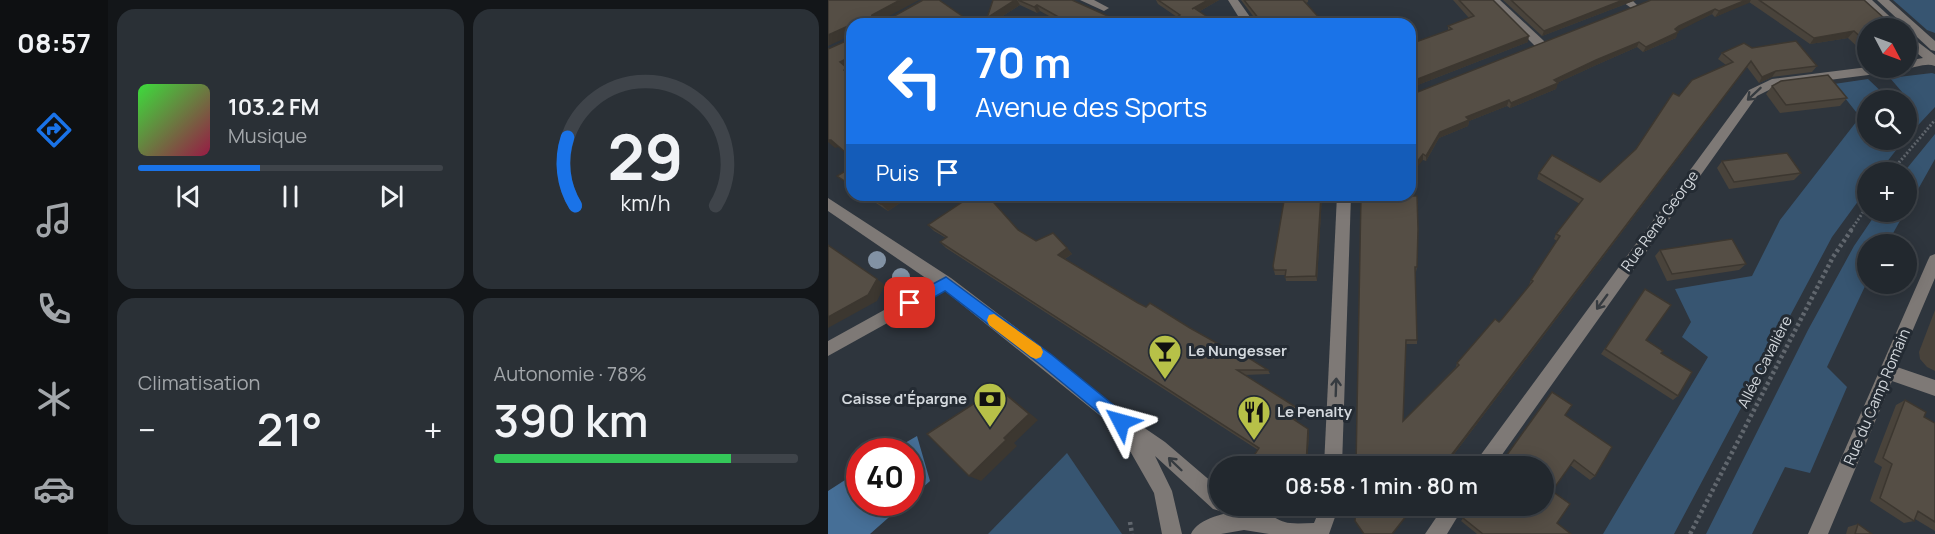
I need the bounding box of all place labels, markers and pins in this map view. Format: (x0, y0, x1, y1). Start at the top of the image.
pin (884, 277, 935, 328)
bar icon: Le Nungesser (1147, 333, 1183, 380)
place label: Le Nungesser (1188, 340, 1287, 361)
bank icon: Caisse d'Épargne (972, 381, 1008, 428)
place label: Caisse d'Épargne (842, 388, 967, 409)
restaurant icon: Le Penalty (1236, 394, 1272, 441)
place label: Le Penalty (1277, 401, 1353, 422)

